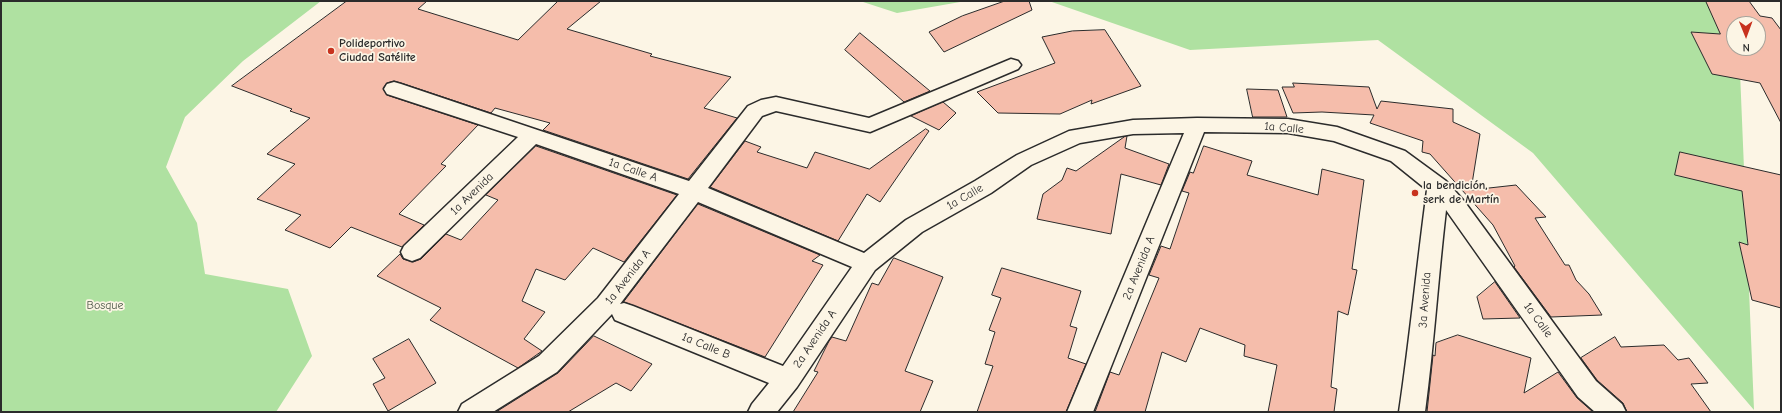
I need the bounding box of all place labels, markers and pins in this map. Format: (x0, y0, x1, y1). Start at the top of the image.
place label: Polideportivo Ciudad Satélite (339, 37, 416, 65)
marker: Polideportivo Ciudad Satélite (326, 46, 336, 56)
place label: la bendición, serk de Martín (1423, 179, 1499, 207)
marker: la bendición, serk de Martín (1410, 188, 1420, 198)

